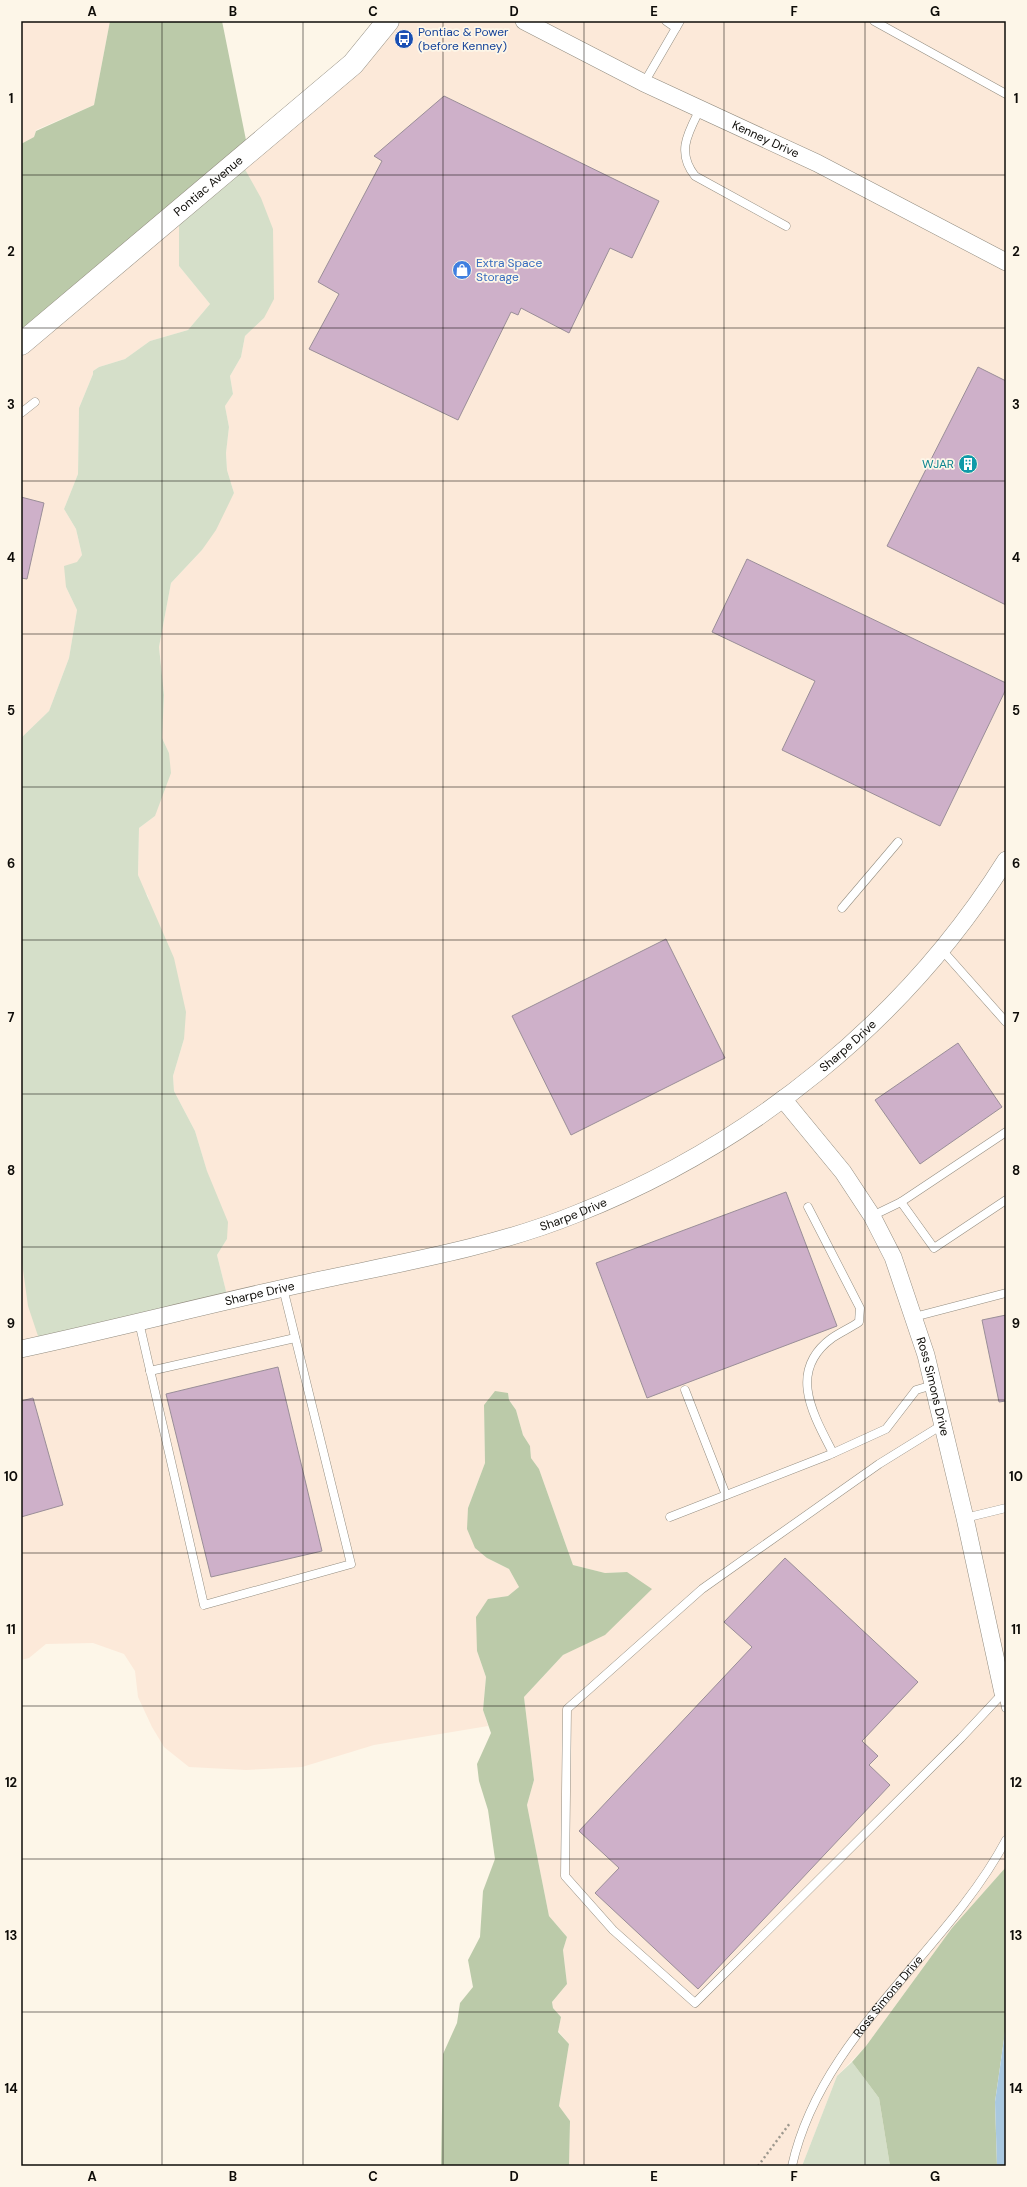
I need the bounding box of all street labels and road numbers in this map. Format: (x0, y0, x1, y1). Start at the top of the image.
street label: Kenney Drive (729, 117, 802, 162)
street label: Pontiac Avenue (170, 152, 246, 220)
street label: Sharpe Drive (816, 1016, 880, 1075)
street label: Sharpe Drive (538, 1194, 610, 1235)
street label: Sharpe Drive (223, 1278, 296, 1309)
street label: Ross Simons Drive (913, 1335, 953, 1438)
street label: Ross Simons Drive (850, 1952, 927, 2041)

